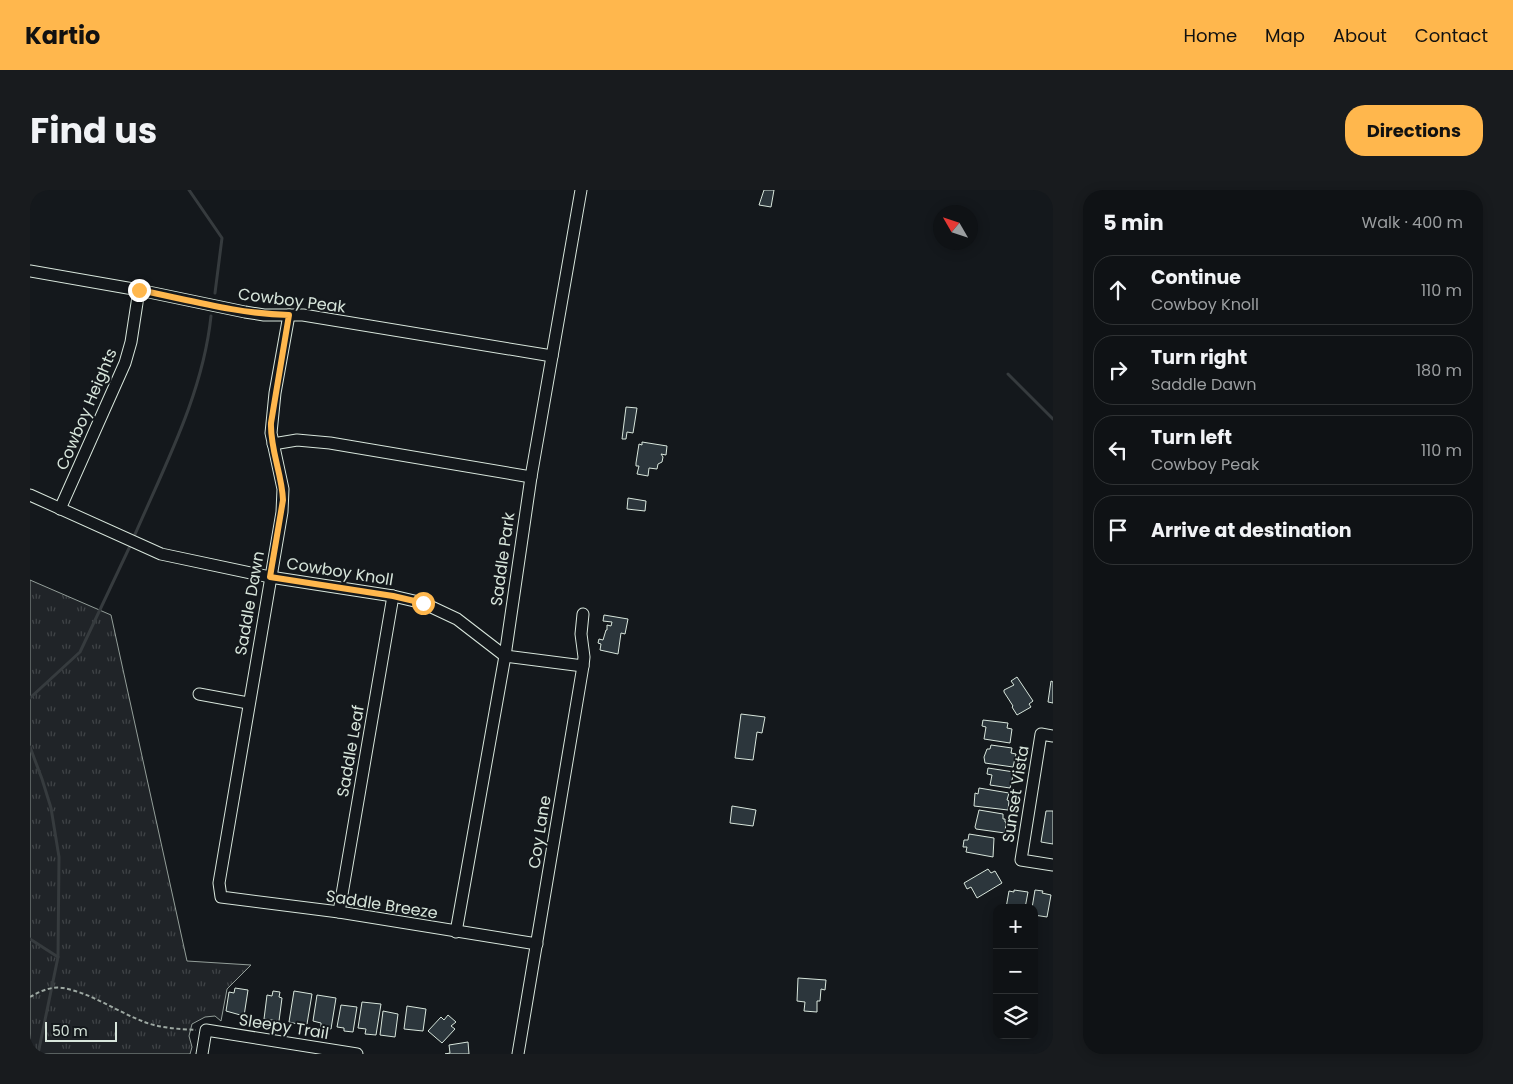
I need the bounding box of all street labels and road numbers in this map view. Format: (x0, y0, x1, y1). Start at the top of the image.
street label: Cowboy Peak (237, 282, 348, 319)
street label: Cowboy Heights (50, 345, 122, 474)
street label: Saddle Park (485, 510, 521, 607)
street label: Saddle Dawn (229, 549, 270, 657)
street label: Cowboy Knoll (285, 552, 395, 591)
street label: Saddle Leaf (331, 703, 370, 799)
street label: Sunset Vista (996, 744, 1035, 844)
street label: Coy Lane (522, 794, 557, 870)
street label: Saddle Breeze (324, 884, 439, 925)
street label: Sleepy Trail (237, 1008, 330, 1045)

